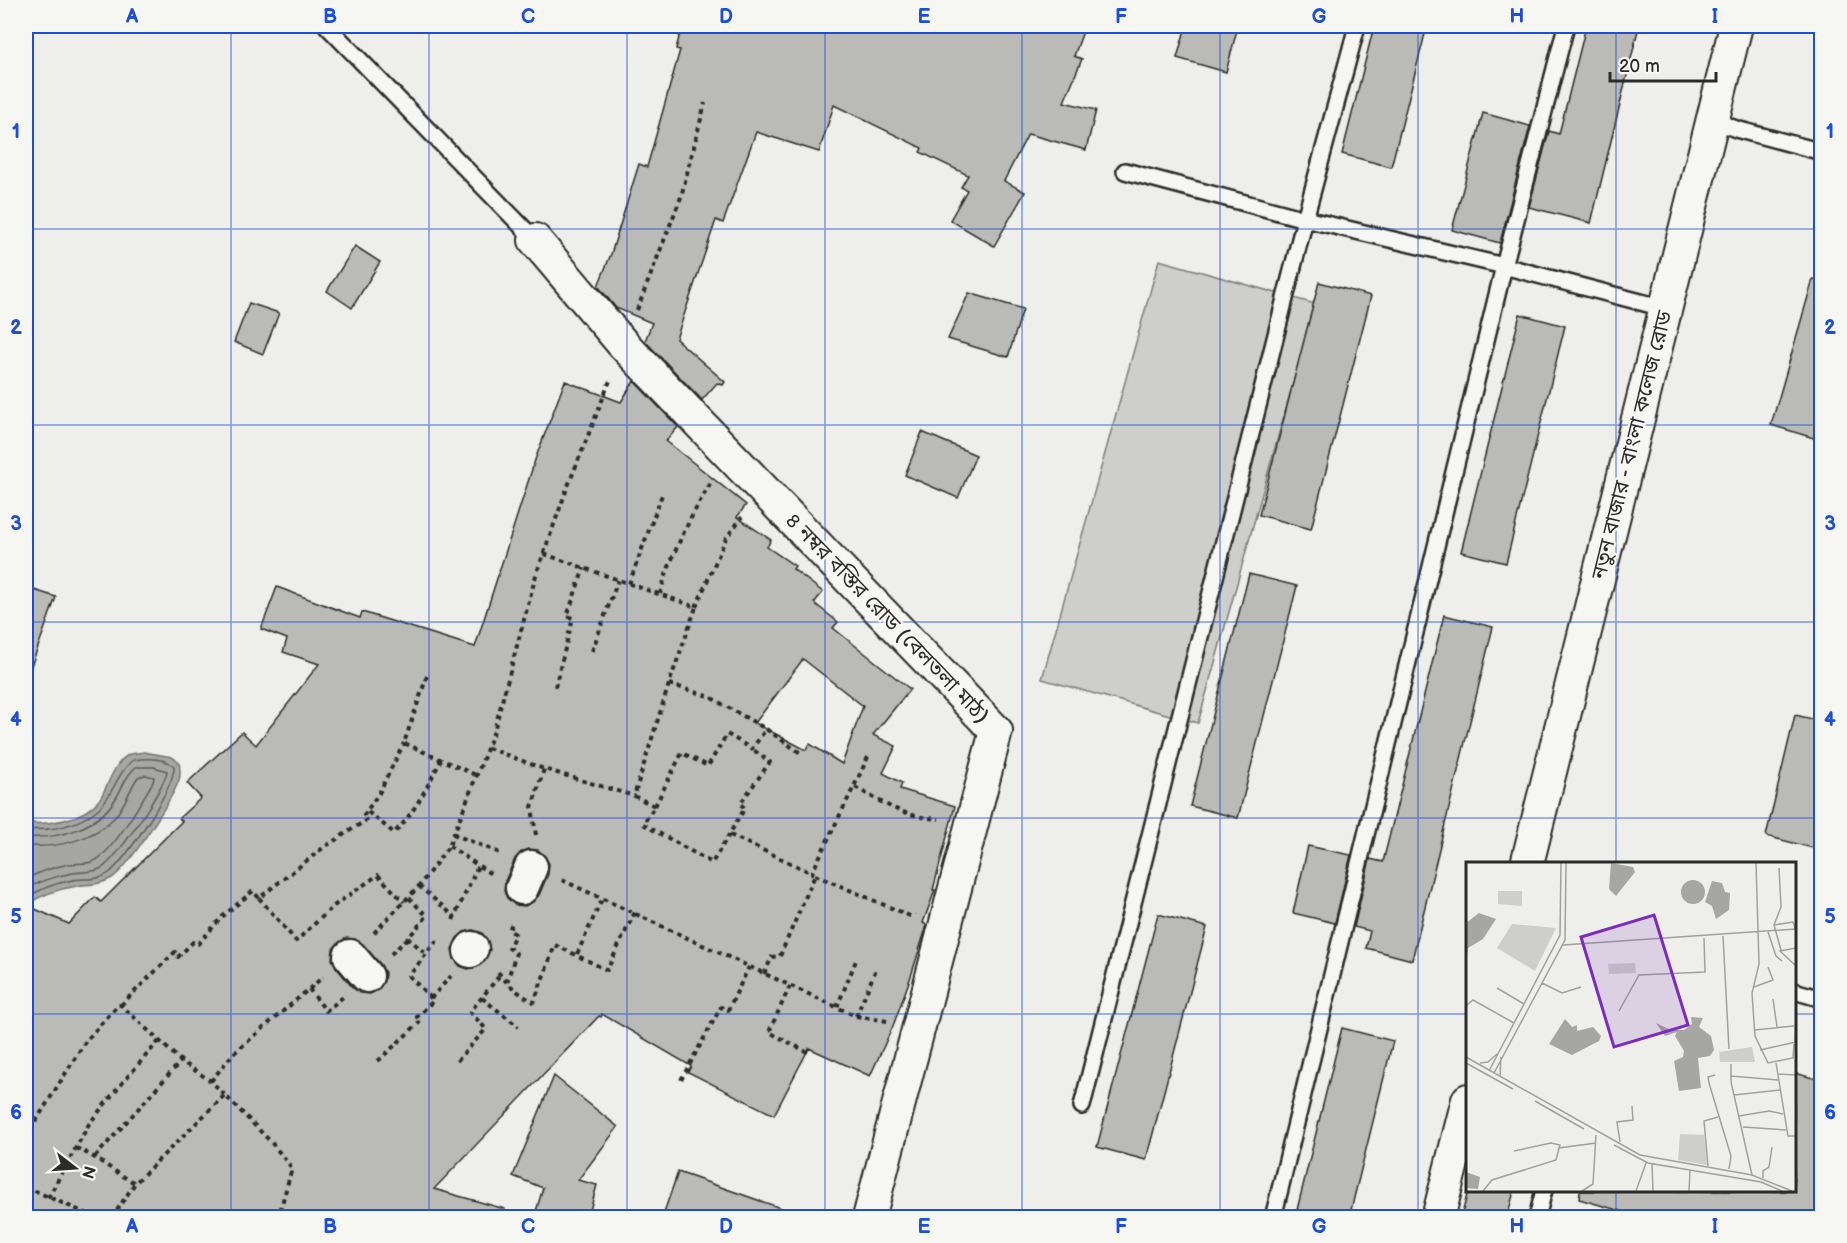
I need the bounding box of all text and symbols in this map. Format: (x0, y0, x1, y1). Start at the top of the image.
text: A (125, 5, 139, 29)
text: B (323, 5, 337, 29)
text: C (521, 5, 535, 29)
text: D (719, 5, 733, 29)
text: E (918, 5, 931, 29)
text: F (1115, 5, 1127, 29)
text: G (1312, 5, 1327, 29)
text: H (1510, 5, 1524, 29)
text: I (1712, 5, 1718, 29)
scale bar (1610, 45, 1716, 83)
text: 20 m (1619, 56, 1660, 77)
text: 1 (12, 120, 20, 144)
text: 1 (1826, 120, 1834, 144)
street label: নতুন বাজার - বাংলা কলেজ রোড (1586, 307, 1678, 583)
text: 2 (10, 316, 22, 340)
text: 2 (1824, 316, 1836, 340)
street label: ৪ নম্বর বস্তির রোড (বেলতলা মাঠ) (780, 508, 994, 728)
text: 3 (10, 512, 22, 536)
text: 3 (1824, 512, 1836, 536)
text: 4 (10, 708, 22, 732)
text: 4 (1824, 708, 1836, 732)
inset map (1466, 862, 1796, 1192)
text: 5 (10, 905, 22, 929)
text: 5 (1824, 905, 1836, 929)
text: 6 (10, 1101, 22, 1125)
text: 6 (1824, 1101, 1836, 1125)
north arrow (45, 1138, 105, 1198)
text: N (77, 1163, 99, 1180)
text: A (125, 1215, 139, 1239)
text: B (323, 1215, 337, 1239)
text: C (521, 1215, 535, 1239)
text: D (719, 1215, 733, 1239)
text: E (918, 1215, 931, 1239)
text: F (1115, 1215, 1127, 1239)
text: G (1312, 1215, 1327, 1239)
text: H (1510, 1215, 1524, 1239)
text: I (1712, 1215, 1718, 1239)

